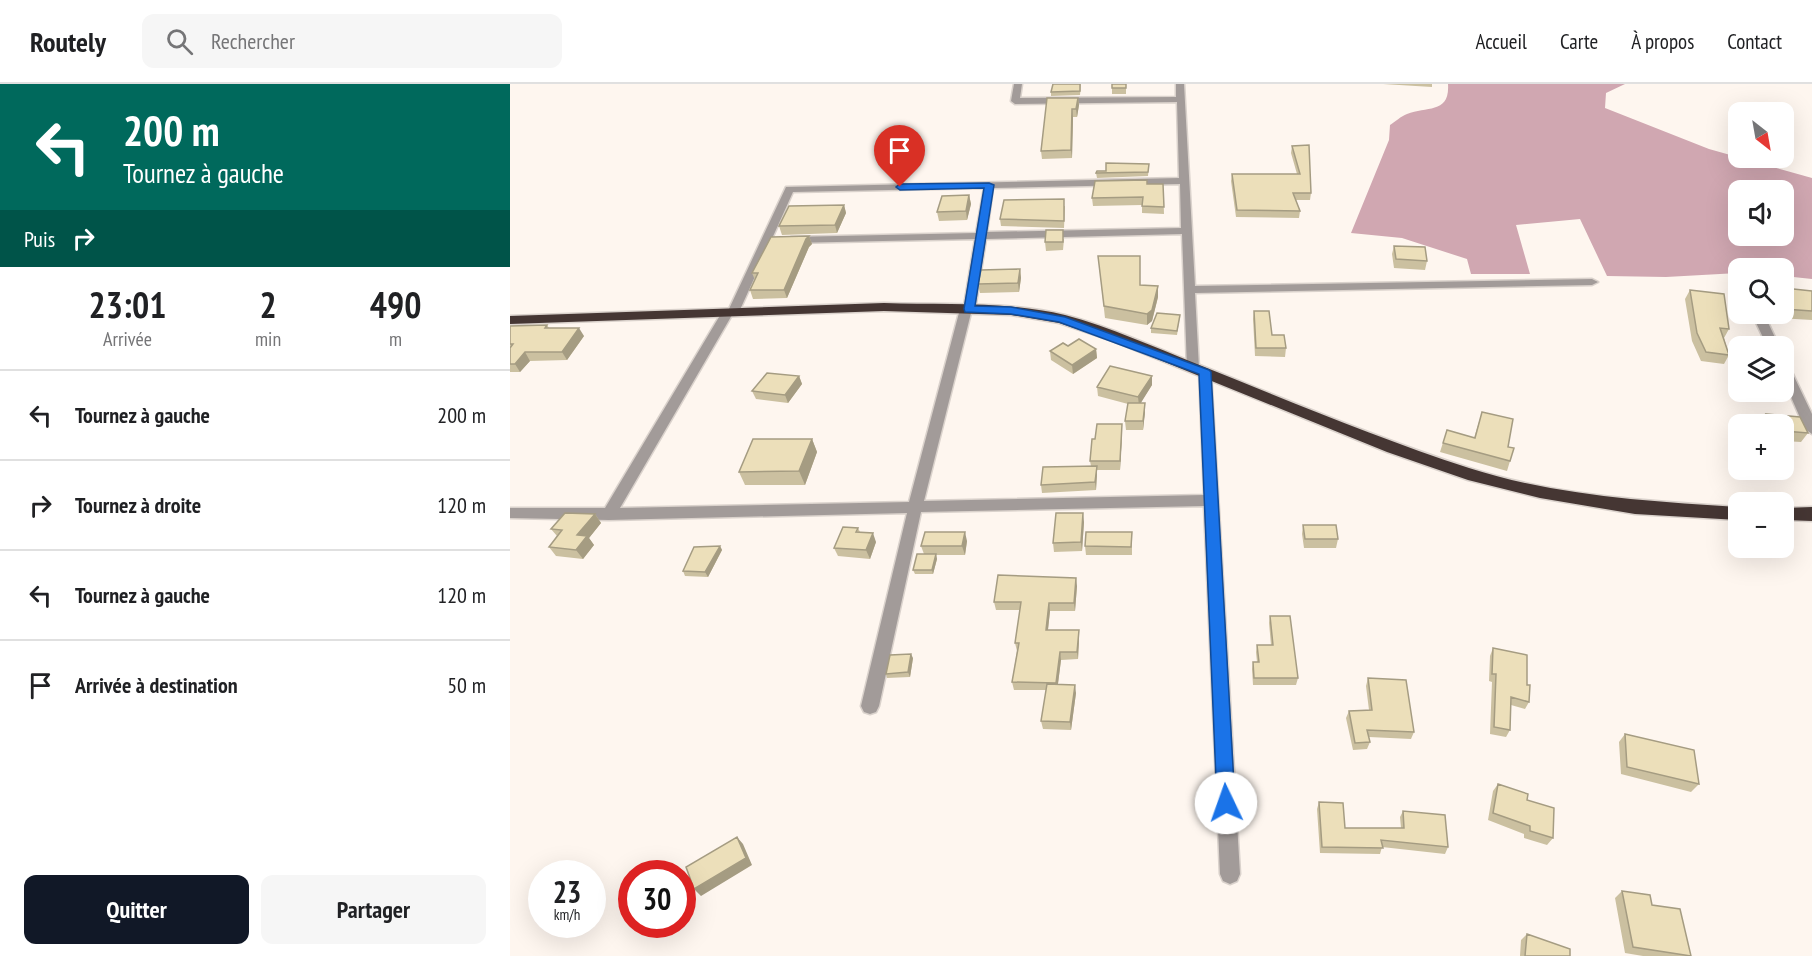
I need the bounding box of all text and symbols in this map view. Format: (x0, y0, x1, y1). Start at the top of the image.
search box (142, 14, 562, 68)
text: Routely (30, 23, 106, 60)
icon: search (163, 25, 196, 58)
text: Rechercher (211, 27, 295, 55)
text: Accueil (1475, 28, 1527, 55)
text: Carte (1560, 28, 1598, 55)
text: À propos (1631, 28, 1694, 55)
text: Contact (1727, 28, 1782, 55)
north arrow (1728, 102, 1794, 168)
map controls (1728, 102, 1794, 558)
text: 200 m (123, 103, 220, 158)
icon: left (24, 108, 102, 186)
pin (874, 125, 925, 187)
icon: arrive (883, 134, 916, 167)
text: Tournez à gauche (123, 156, 284, 190)
button: sound (1728, 180, 1794, 246)
icon: right (67, 222, 100, 255)
text: Puis (24, 225, 55, 253)
button: search (1728, 258, 1794, 324)
text: 23:01 (89, 281, 166, 328)
text: 2 (259, 281, 277, 328)
text: 490 (370, 281, 421, 328)
text: Arrivée (103, 326, 152, 352)
text: min (255, 326, 281, 352)
text: m (389, 326, 402, 352)
button: layers (1728, 336, 1794, 402)
icon: left (24, 399, 57, 432)
text: Tournez à gauche (75, 401, 210, 429)
text: 200 m (437, 401, 486, 429)
button: + (1728, 414, 1794, 480)
icon: right (24, 489, 57, 522)
text: Tournez à droite (75, 491, 201, 519)
text: 120 m (437, 491, 486, 519)
button: − (1728, 492, 1794, 558)
icon: left (24, 579, 57, 612)
text: Tournez à gauche (75, 581, 210, 609)
text: 120 m (437, 581, 486, 609)
icon: arrive (24, 669, 57, 702)
text: Arrivée à destination (75, 671, 238, 699)
text: 50 m (447, 671, 486, 699)
position arrow (1194, 771, 1258, 835)
speed limit sign: 30 (618, 860, 696, 938)
text: 23 (553, 872, 581, 911)
button: Quitter (24, 875, 249, 944)
button: Partager (261, 875, 486, 944)
text: km/h (554, 905, 580, 924)

